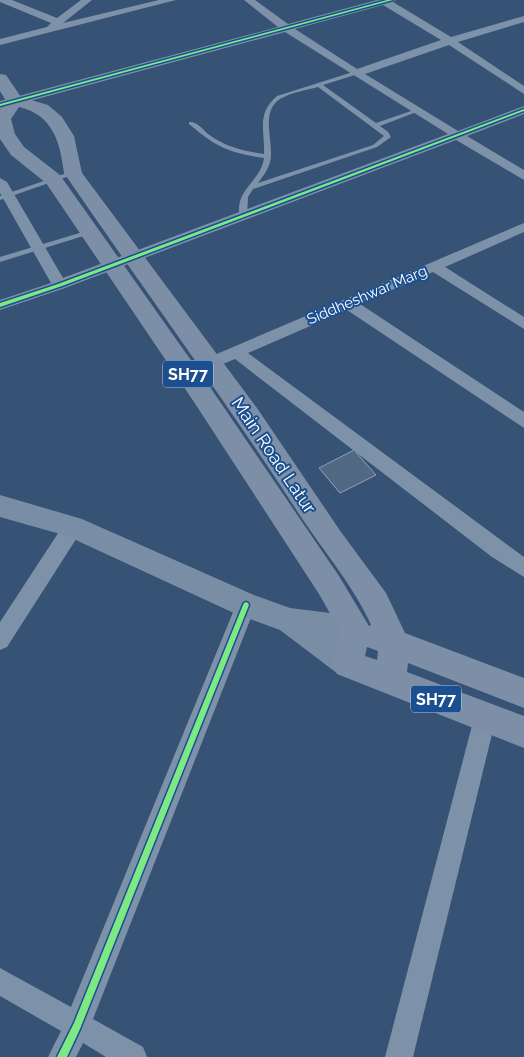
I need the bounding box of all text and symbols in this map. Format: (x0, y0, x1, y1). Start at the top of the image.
street label: Siddheshwar Marg (304, 262, 430, 328)
road number: SH77 (163, 360, 213, 388)
street label: Main Road Latur (227, 393, 321, 518)
road number: SH77 (411, 686, 461, 712)

